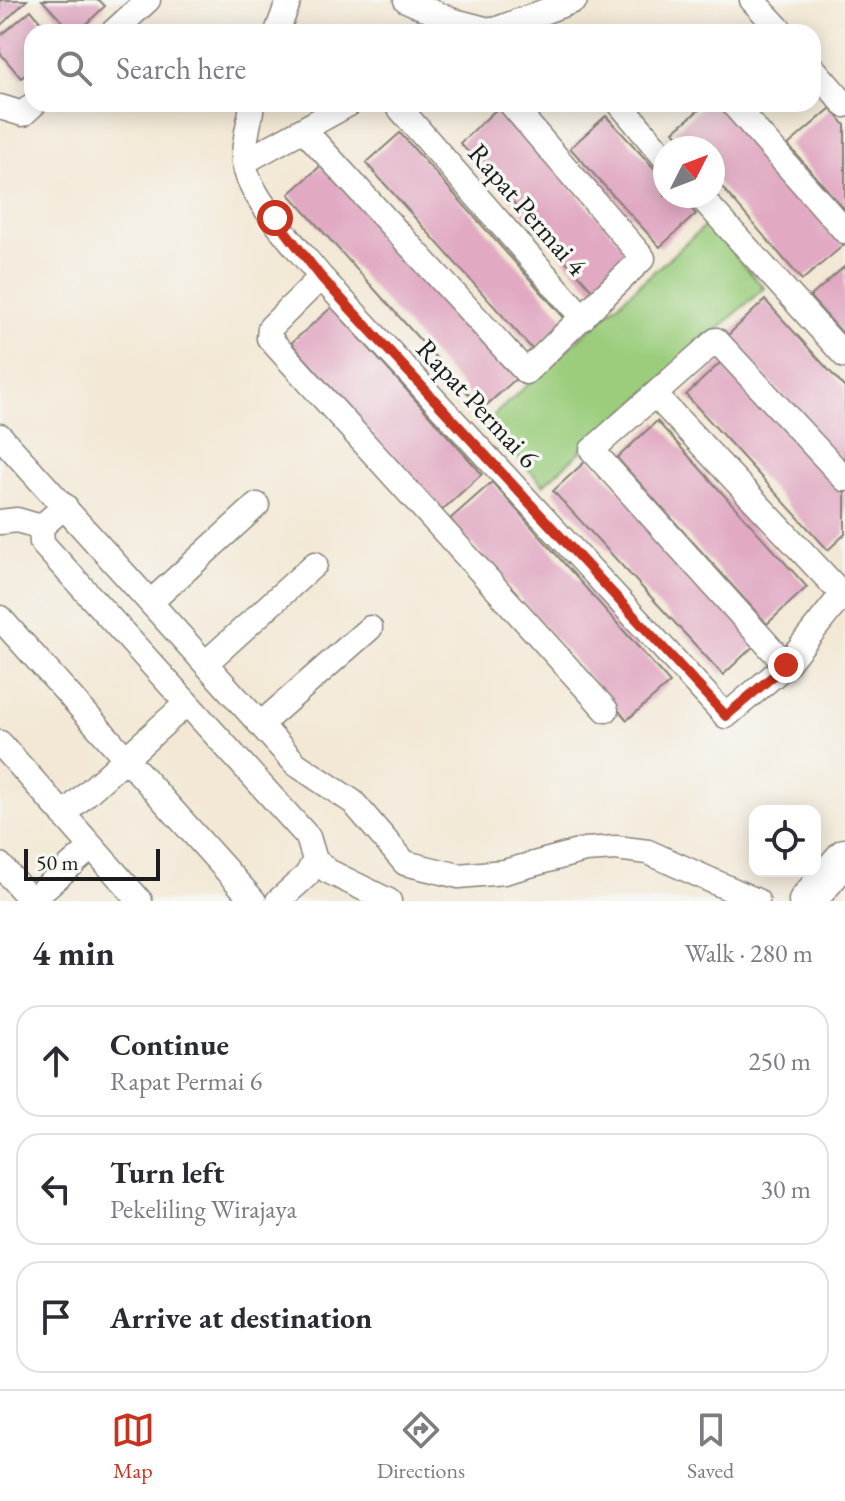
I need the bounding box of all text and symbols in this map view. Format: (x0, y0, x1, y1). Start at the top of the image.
search box (24, 24, 821, 112)
icon: search (52, 46, 96, 90)
text: Search here (116, 49, 246, 88)
street label: Rapat Permai 4 (461, 135, 596, 283)
north arrow (653, 136, 725, 208)
route start (257, 200, 293, 236)
street label: Rapat Permai 6 (409, 331, 547, 475)
route end (768, 647, 804, 683)
map controls (749, 805, 821, 877)
button: locate (749, 805, 821, 877)
scale bar (24, 845, 160, 881)
text: 50 m (36, 848, 79, 877)
text: 4 min (32, 931, 115, 975)
text: Walk · 280 m (685, 936, 813, 970)
text: Continue (110, 1025, 229, 1064)
icon: ahead (34, 1039, 78, 1083)
text: 250 m (748, 1044, 811, 1078)
text: Rapat Permai 6 (110, 1064, 262, 1098)
text: Turn left (110, 1153, 224, 1192)
icon: left (34, 1167, 78, 1211)
text: 30 m (761, 1172, 811, 1206)
text: Pekeliling Wirajaya (110, 1192, 297, 1226)
icon: arrive (34, 1295, 78, 1339)
text: Arrive at destination (110, 1298, 372, 1337)
tab: Map (111, 1408, 155, 1485)
tab: Directions (377, 1408, 465, 1485)
tab: Saved (687, 1408, 734, 1485)

